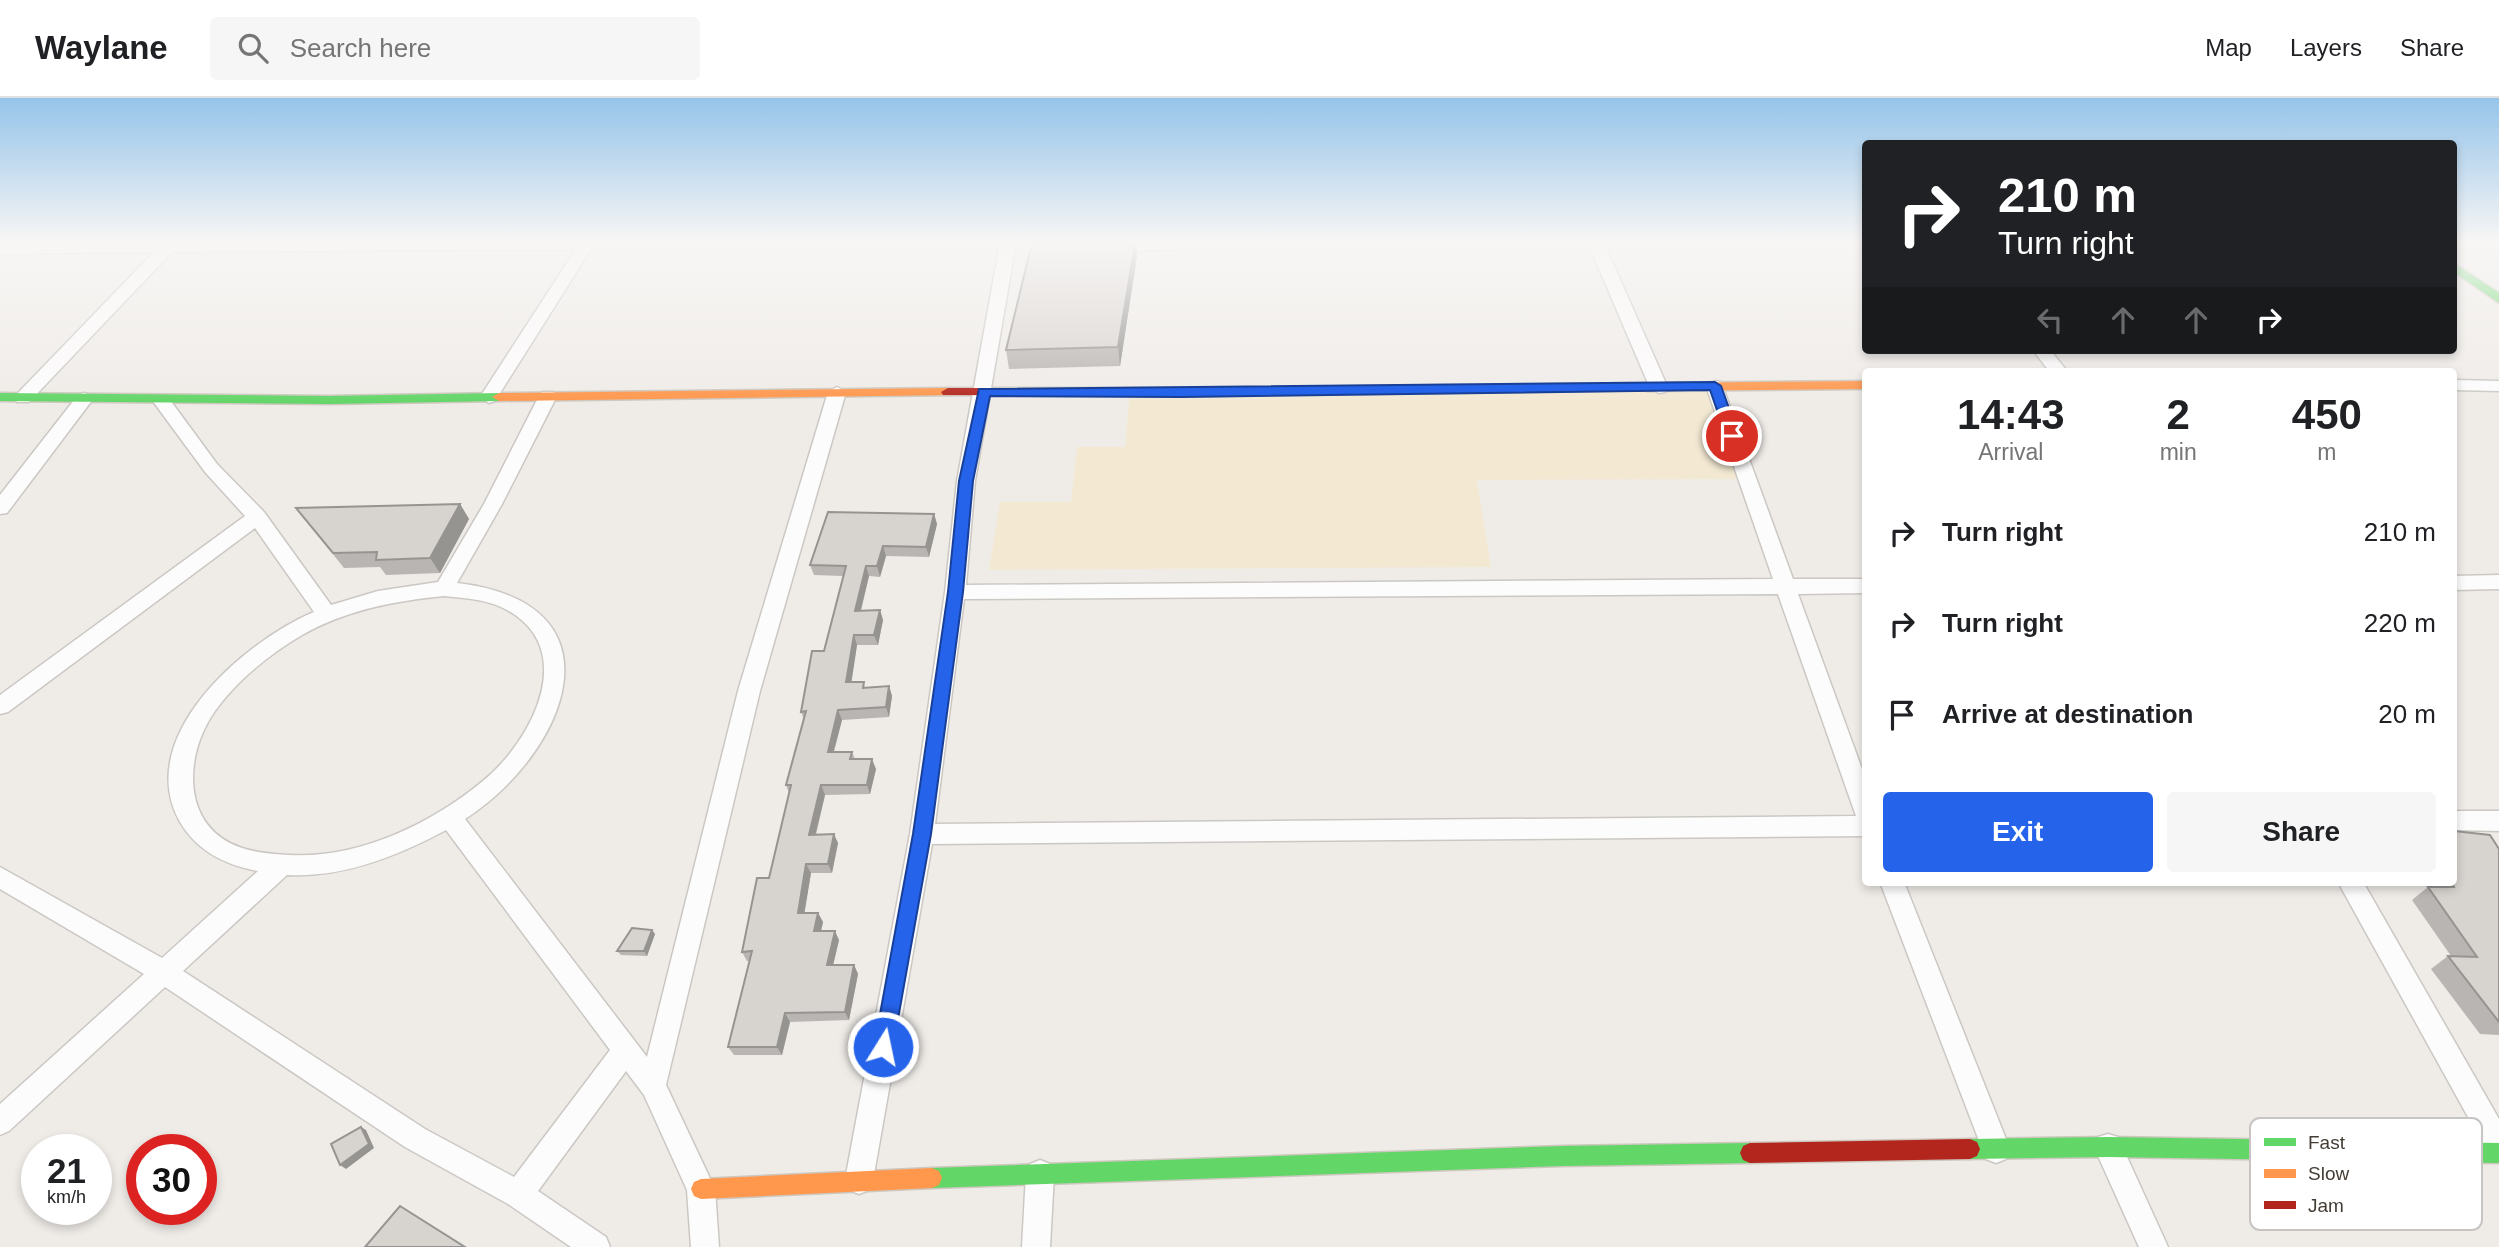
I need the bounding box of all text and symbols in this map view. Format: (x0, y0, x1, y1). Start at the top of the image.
search box (210, 17, 700, 80)
text: Waylane (35, 29, 168, 66)
icon: search (234, 29, 272, 67)
text: Search here (290, 33, 431, 63)
text: Map (2205, 34, 2252, 61)
text: Layers (2290, 34, 2362, 61)
text: Share (2400, 34, 2464, 61)
icon: right (1883, 168, 1974, 259)
text: 210 m (1998, 168, 2137, 222)
text: Turn right (1998, 225, 2134, 261)
icon: left (2031, 301, 2069, 339)
icon: ahead (2104, 301, 2142, 339)
icon: ahead (2177, 301, 2215, 339)
icon: right (2250, 301, 2288, 339)
text: 14:43 (1957, 391, 2065, 438)
text: 2 (2166, 391, 2190, 438)
text: 450 (2292, 391, 2362, 438)
pin (1702, 406, 1762, 466)
icon: arrive (1713, 417, 1751, 455)
text: Arrival (1978, 439, 2043, 465)
text: min (2160, 439, 2197, 465)
text: m (2317, 439, 2336, 465)
icon: right (1883, 514, 1921, 552)
text: Turn right (1942, 517, 2063, 547)
text: 210 m (2364, 517, 2436, 547)
icon: right (1883, 605, 1921, 643)
text: Turn right (1942, 608, 2063, 638)
text: 220 m (2364, 608, 2436, 638)
icon: arrive (1883, 696, 1921, 734)
text: Arrive at destination (1942, 699, 2193, 729)
text: 20 m (2378, 699, 2436, 729)
button: Exit (1883, 792, 2153, 872)
button: Share (2167, 792, 2436, 872)
position arrow (846, 1010, 920, 1084)
legend (2250, 1118, 2482, 1230)
text: Fast (2308, 1132, 2346, 1153)
speed limit sign: 30 (126, 1134, 217, 1225)
text: 21 (47, 1151, 86, 1190)
text: Slow (2308, 1163, 2349, 1184)
text: km/h (47, 1187, 86, 1207)
text: Jam (2308, 1195, 2344, 1216)

